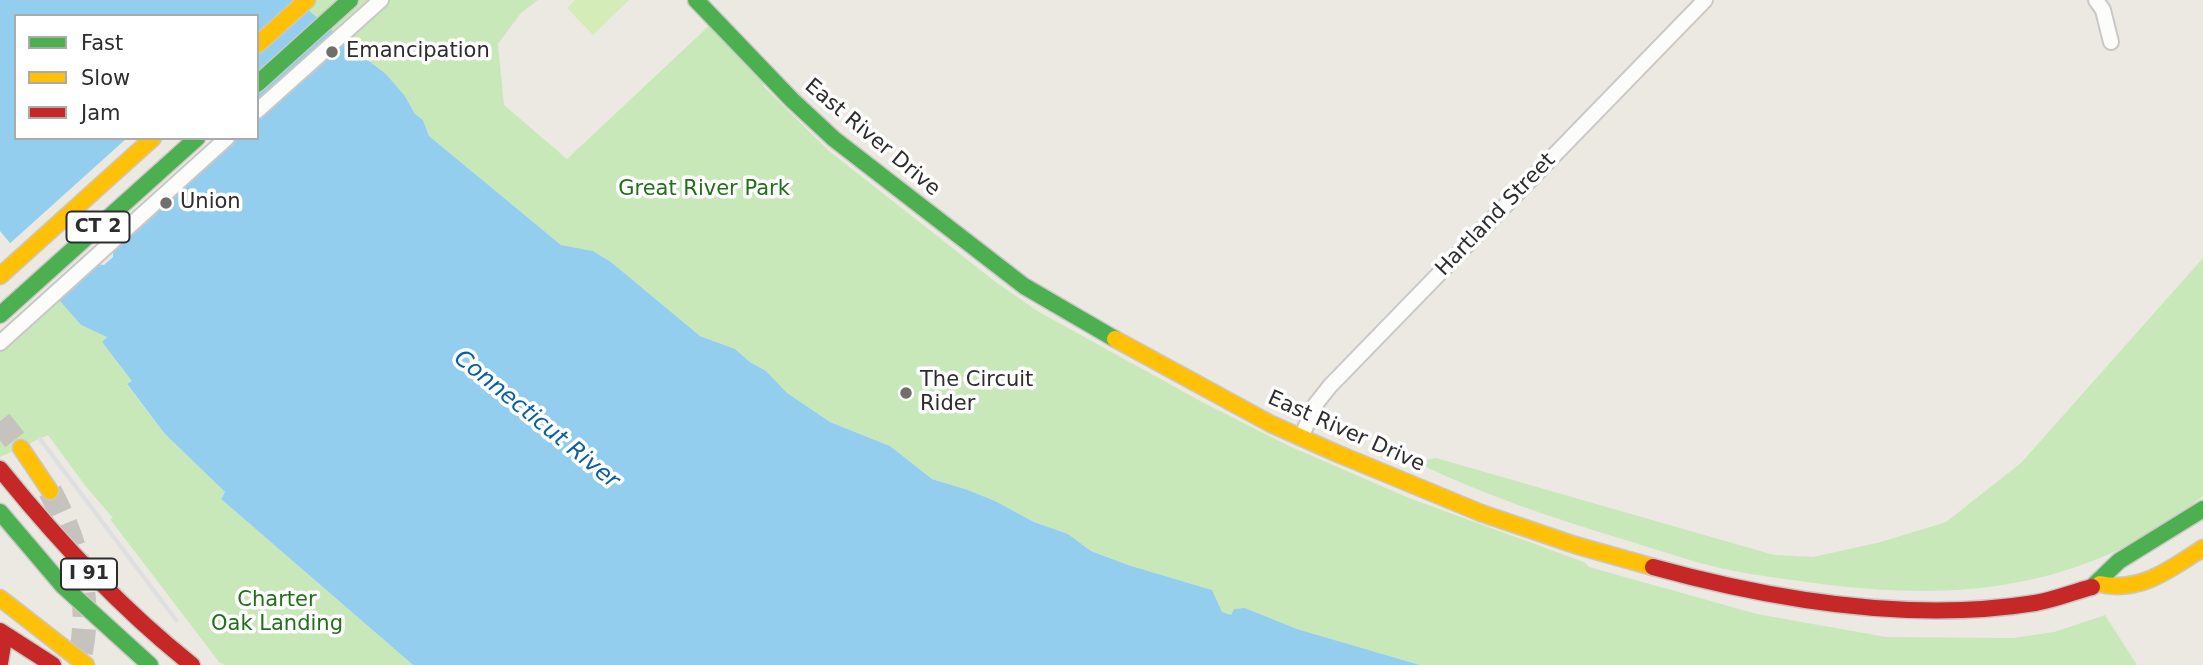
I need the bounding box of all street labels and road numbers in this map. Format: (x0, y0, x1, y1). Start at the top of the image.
street label: East River Drive (799, 74, 945, 202)
street label: Hartland Street (1431, 148, 1561, 282)
road number: CT 2 (66, 212, 130, 243)
street label: East River Drive (1264, 386, 1428, 478)
road number: I 91 (61, 558, 117, 590)

